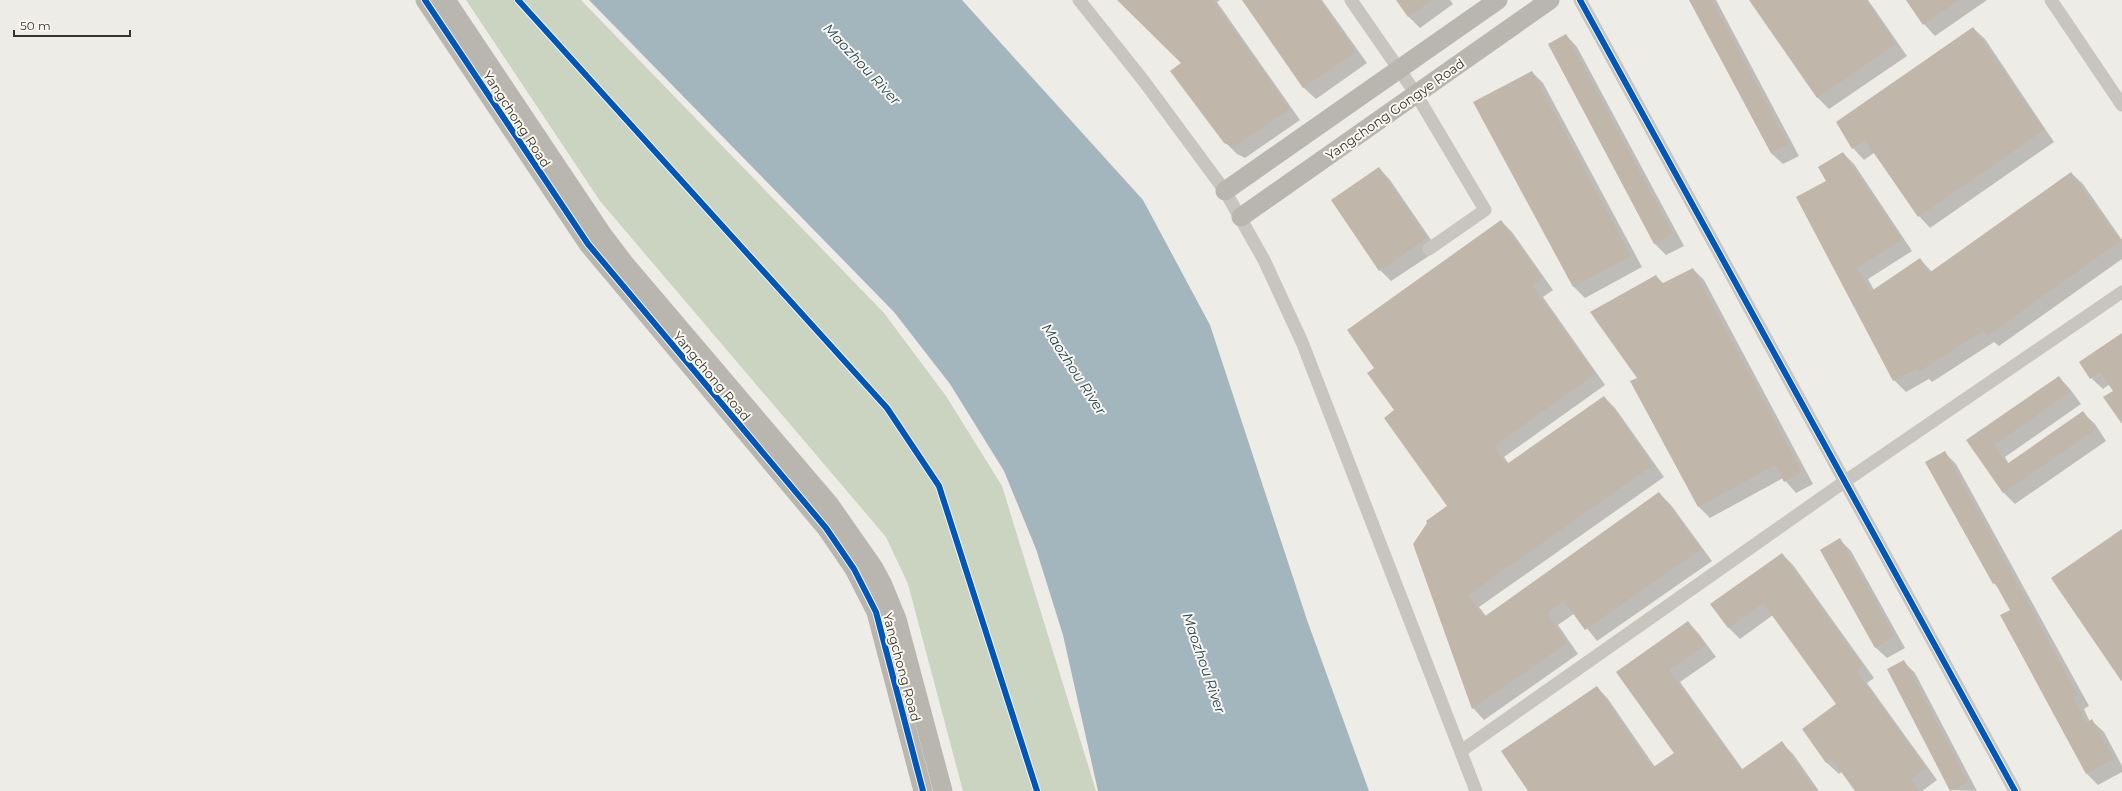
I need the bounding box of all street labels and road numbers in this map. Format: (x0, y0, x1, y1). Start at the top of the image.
street label: Yangchong Gongye Road (1322, 55, 1468, 163)
street label: Yangchong Road (480, 68, 554, 170)
street label: Yangchong Road (670, 328, 754, 424)
street label: Yangchong Road (880, 611, 924, 723)

